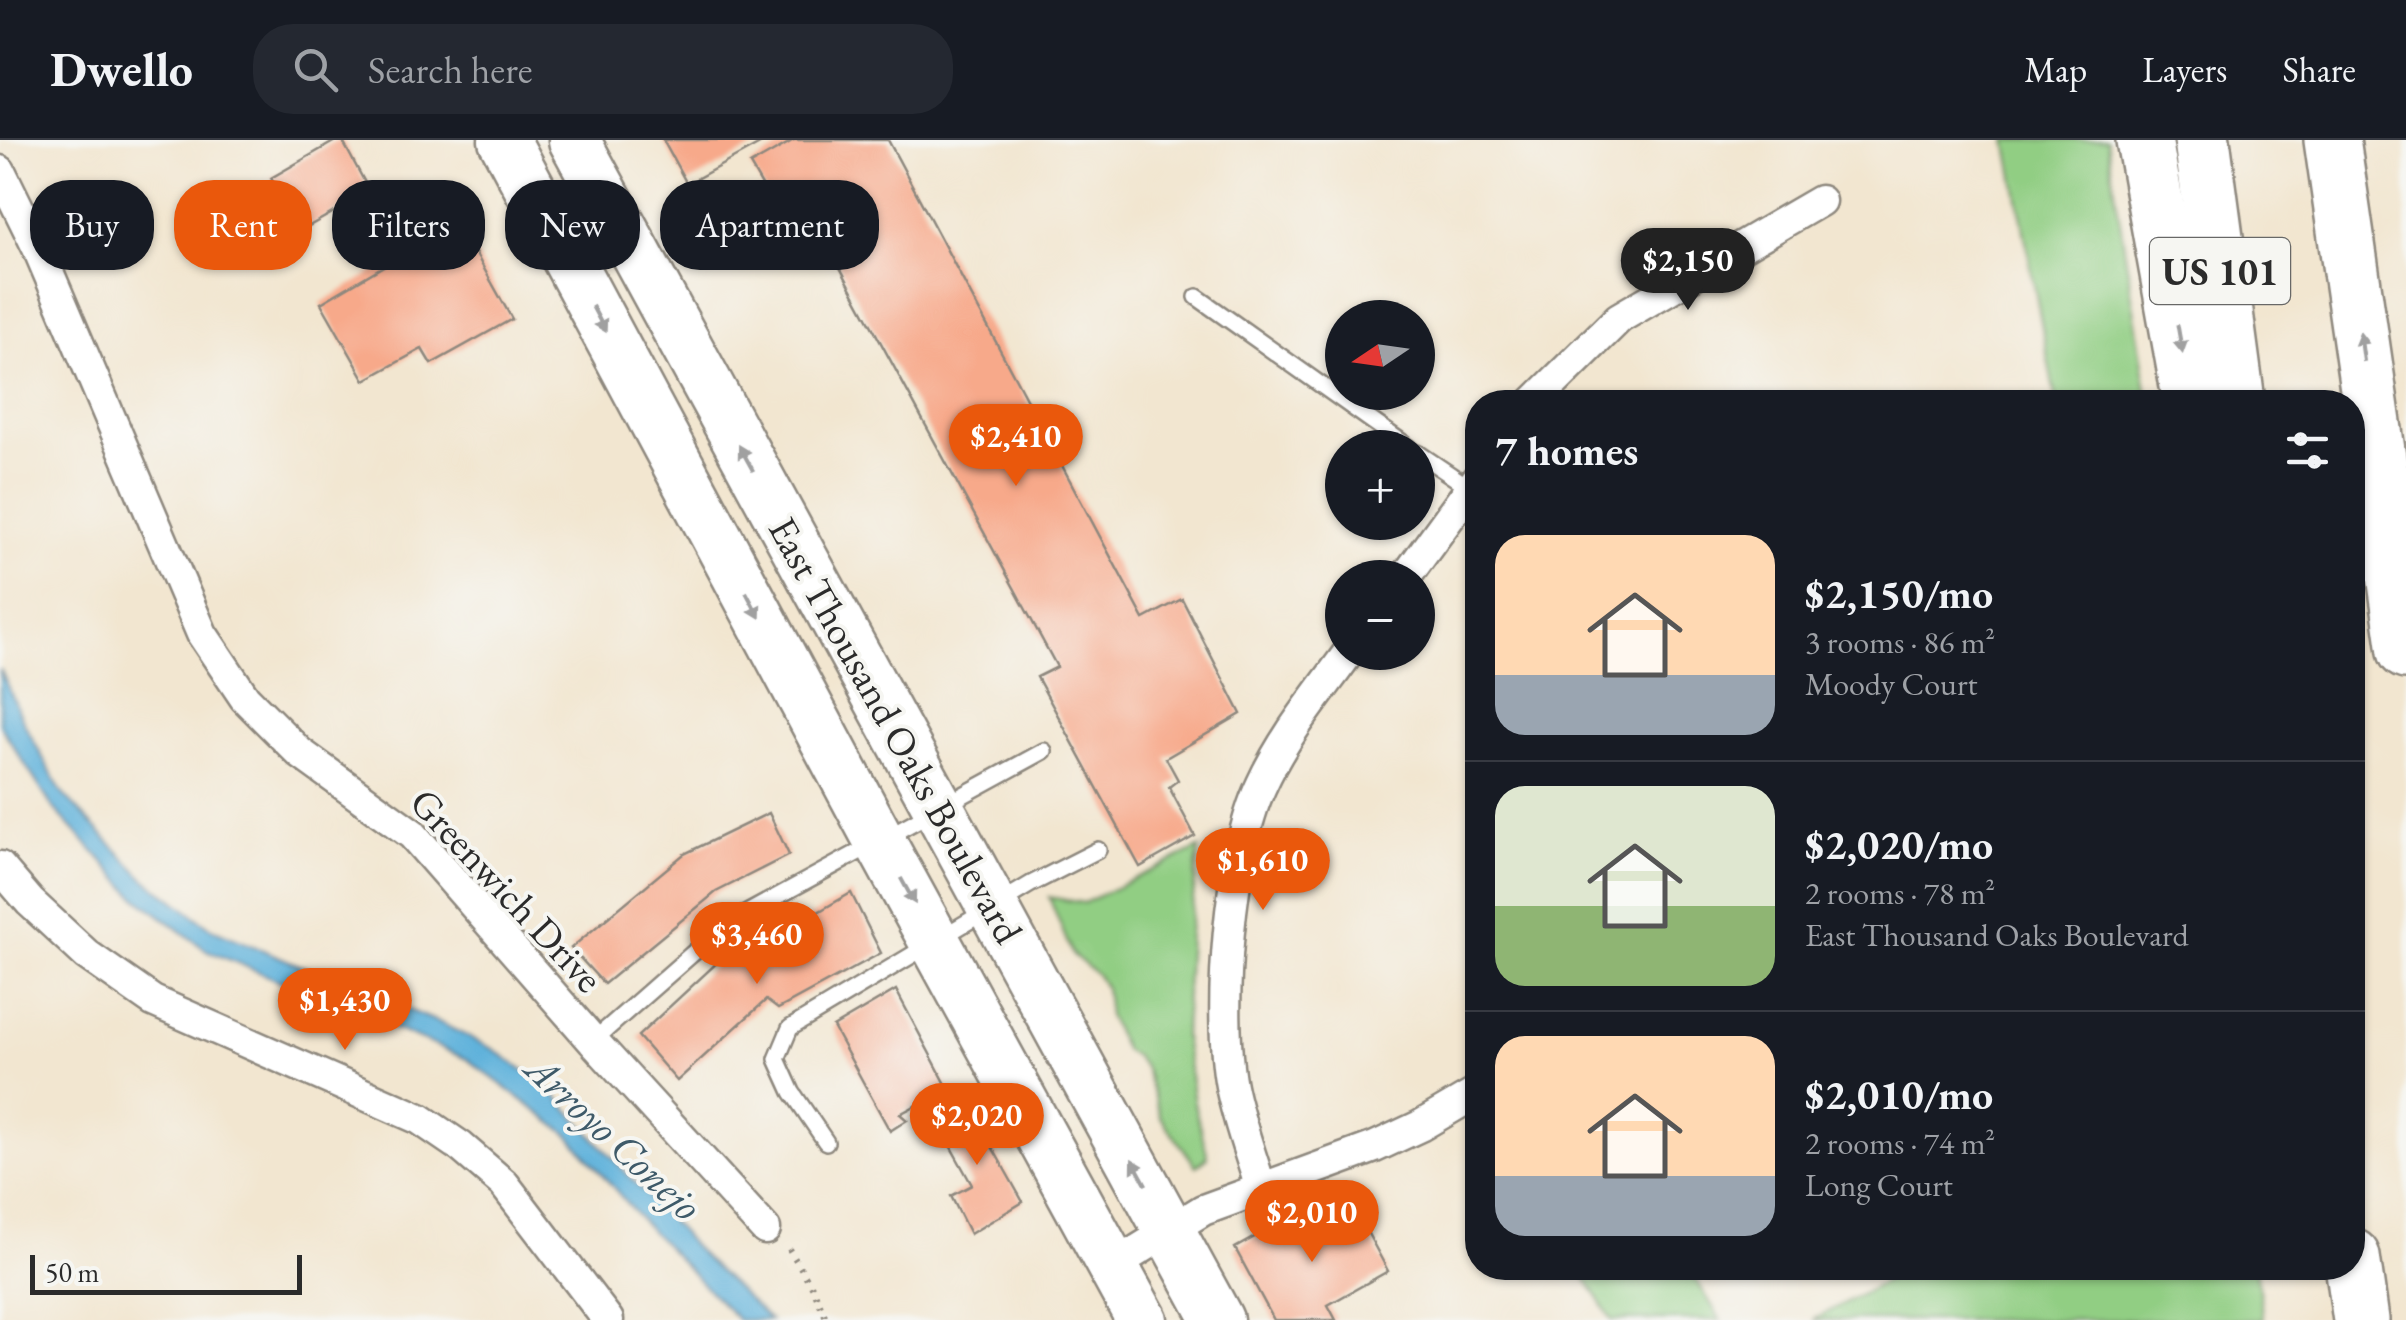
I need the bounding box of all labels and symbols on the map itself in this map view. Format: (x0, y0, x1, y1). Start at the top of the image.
pin: $2,150 (1607, 228, 1769, 313)
road number: US 101 (2150, 238, 2290, 304)
north arrow (1325, 300, 1435, 410)
one-way arrow (591, 304, 608, 333)
one-way arrow (2173, 324, 2188, 355)
one-way arrow (2354, 331, 2370, 362)
pin: $2,410 (935, 404, 1097, 489)
one-way arrow (738, 444, 755, 473)
street label: East Thousand Oaks Boulevard (757, 508, 1035, 953)
one-way arrow (744, 591, 761, 620)
street label: Greenwich Drive (399, 777, 615, 1003)
pin: $1,610 (1182, 828, 1344, 913)
one-way arrow (898, 877, 916, 905)
pin: $3,460 (676, 902, 838, 987)
pin: $1,430 (264, 968, 426, 1053)
water label: Arroyo Conejo (512, 1039, 714, 1233)
pin: $2,020 (896, 1083, 1058, 1168)
one-way arrow (1131, 1158, 1148, 1187)
pin: $2,010 (1231, 1180, 1393, 1265)
scale bar (30, 1250, 302, 1294)

